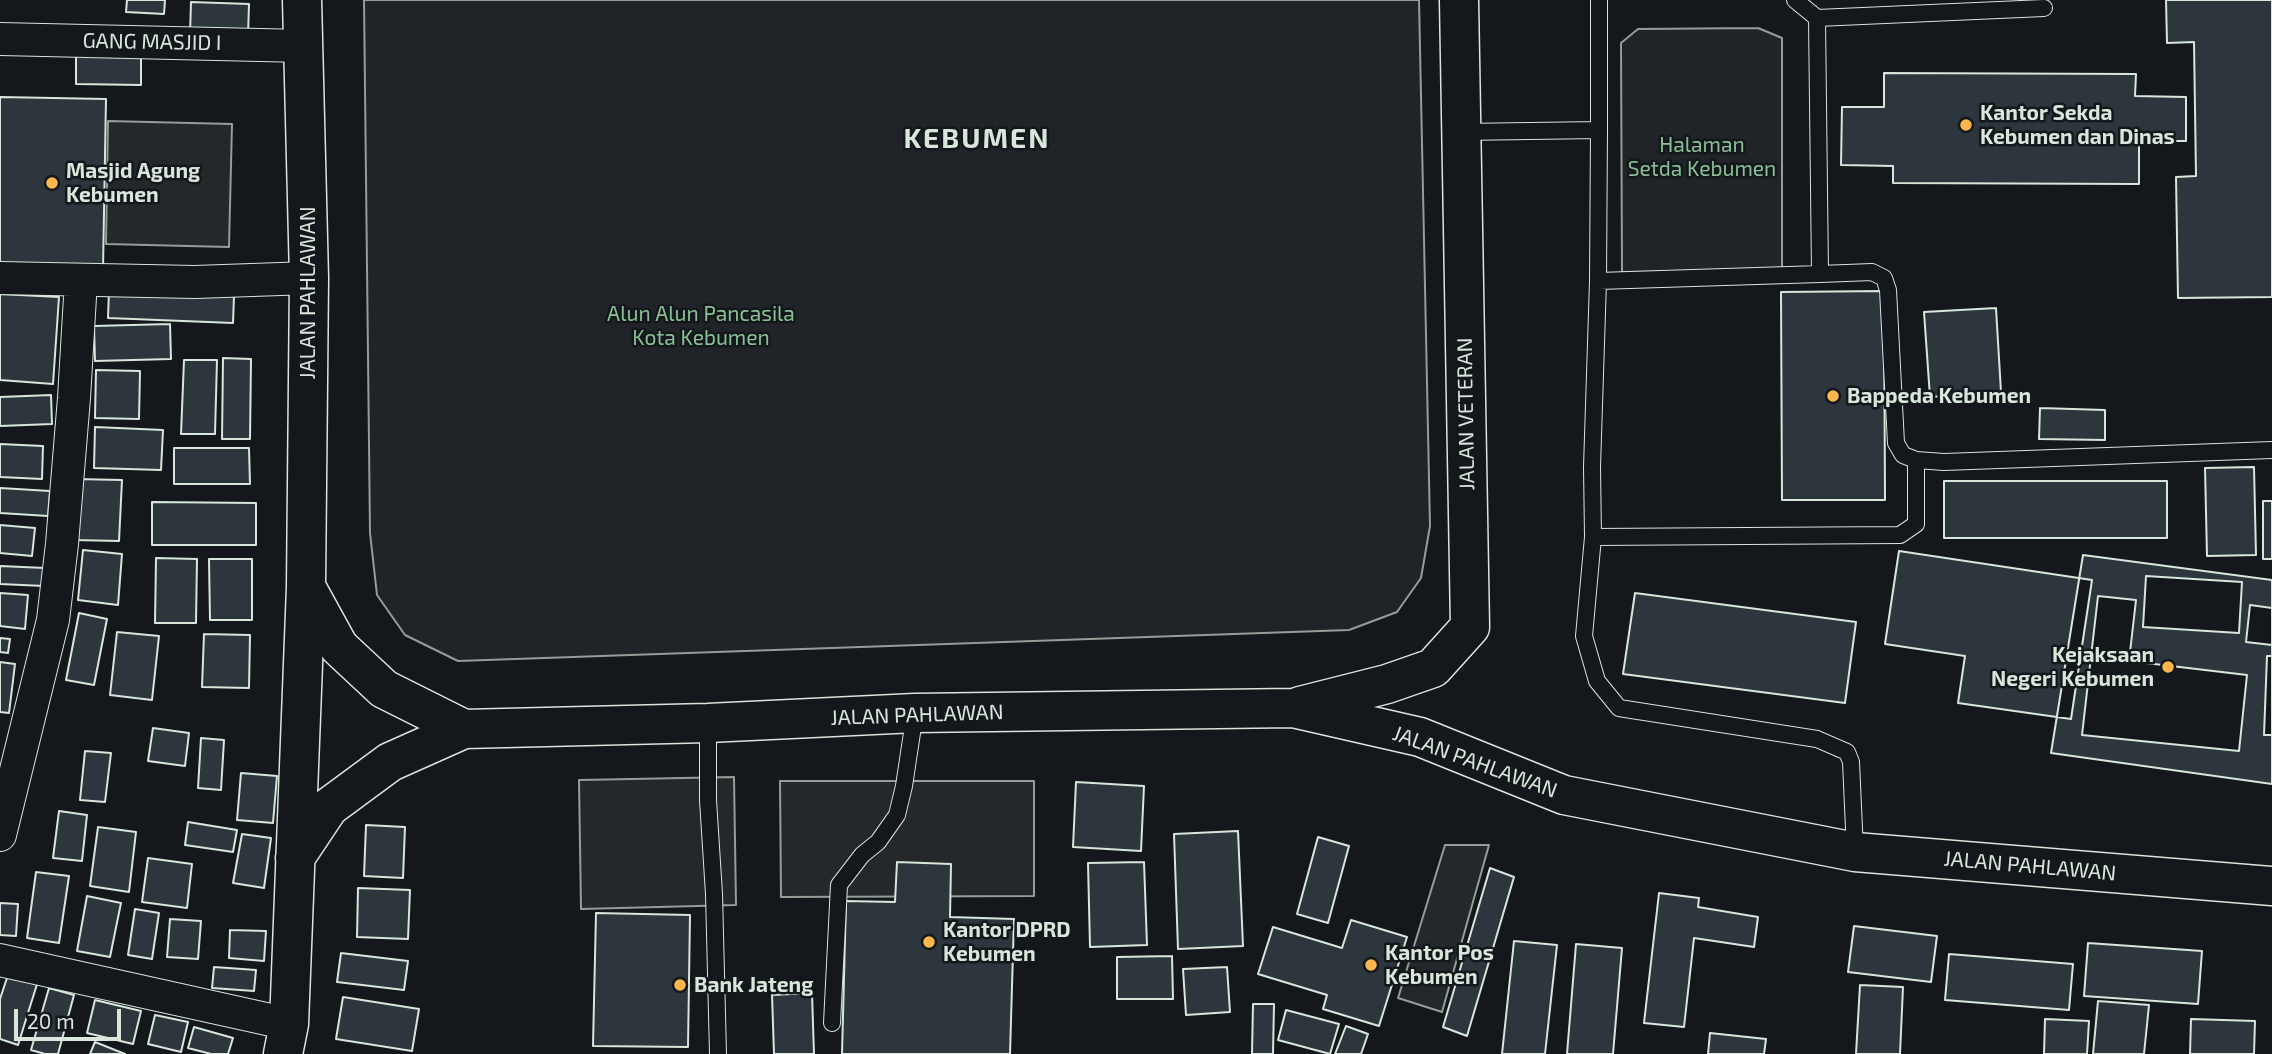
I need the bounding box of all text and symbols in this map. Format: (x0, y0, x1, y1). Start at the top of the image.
street label: GANG MASJID I (82, 28, 222, 56)
place label: Kantor Sekda Kebumen dan Dinas (1980, 100, 2175, 150)
marker: Kantor Sekda Kebumen dan Dinas (1958, 117, 1974, 133)
district label: KEBUMEN (904, 122, 1050, 156)
park label: Halaman Setda Kebumen (1628, 132, 1776, 182)
place label: Masjid Agung Kebumen (66, 158, 200, 208)
marker: Masjid Agung Kebumen (44, 175, 60, 191)
street label: JALAN PAHLAWAN (295, 207, 321, 379)
park label: Alun Alun Pancasila Kota Kebumen (607, 301, 795, 351)
street label: JALAN VETERAN (1452, 337, 1480, 491)
place label: Bappeda Kebumen (1847, 383, 2031, 409)
marker: Bappeda Kebumen (1825, 388, 1841, 404)
place label: Kejaksaan Negeri Kebumen (1991, 642, 2154, 692)
marker: Kejaksaan Negeri Kebumen (2160, 659, 2176, 675)
street label: JALAN PAHLAWAN (830, 699, 1004, 731)
street label: JALAN PAHLAWAN (1389, 721, 1561, 803)
street label: JALAN PAHLAWAN (1943, 846, 2117, 886)
place label: Kantor DPRD Kebumen (943, 917, 1071, 967)
marker: Kantor DPRD Kebumen (921, 934, 937, 950)
place label: Kantor Pos Kebumen (1385, 940, 1494, 990)
marker: Kantor Pos Kebumen (1363, 957, 1379, 973)
place label: Bank Jateng (694, 972, 813, 998)
marker: Bank Jateng (672, 977, 688, 993)
scale bar (18, 995, 124, 1038)
text: 20 m (27, 1008, 75, 1033)

